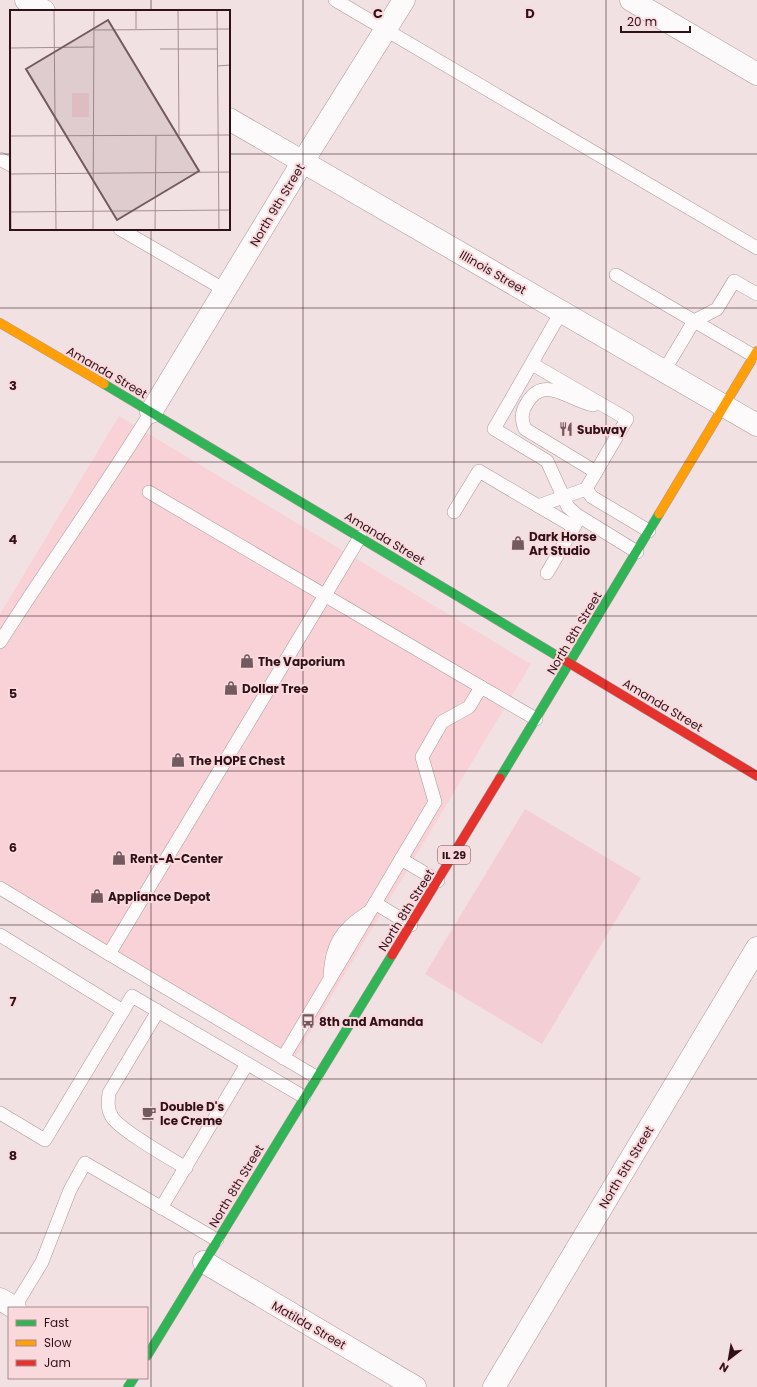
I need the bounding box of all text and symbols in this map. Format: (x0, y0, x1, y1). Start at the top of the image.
text: C (373, 4, 383, 23)
text: D (525, 4, 535, 23)
scale bar (621, 8, 690, 34)
inset map (10, 10, 230, 230)
text: 20 m (627, 13, 657, 30)
street label: North 9th Street (246, 160, 308, 250)
street label: Illinois Street (456, 246, 530, 298)
street label: Amanda Street (63, 342, 151, 402)
text: 3 (9, 376, 17, 395)
restaurant icon: Subway (558, 421, 574, 437)
place label: Subway (577, 421, 627, 438)
street label: Amanda Street (342, 507, 428, 569)
place label: Dark Horse Art Studio (529, 528, 597, 559)
text: 4 (9, 530, 18, 549)
shop icon: Dark Horse Art Studio (510, 535, 526, 551)
street label: North 8th Street (543, 588, 605, 678)
shop icon: The Vaporium (239, 653, 255, 669)
place label: The Vaporium (258, 653, 346, 670)
street label: Amanda Street (620, 674, 706, 736)
shop icon: Dollar Tree (223, 680, 239, 696)
place label: Dollar Tree (242, 680, 309, 697)
text: 5 (9, 684, 17, 703)
shop icon: The HOPE Chest (170, 752, 186, 768)
place label: The HOPE Chest (189, 752, 285, 769)
text: 6 (9, 838, 17, 857)
road number: IL 29 (438, 846, 470, 864)
shop icon: Rent-A-Center (111, 850, 127, 866)
place label: Rent-A-Center (130, 850, 223, 867)
street label: North 8th Street (374, 866, 438, 954)
shop icon: Appliance Depot (89, 888, 105, 904)
place label: Appliance Depot (108, 888, 211, 905)
text: 7 (10, 992, 17, 1011)
bus stop icon: 8th and Amanda (300, 1013, 316, 1029)
place label: 8th and Amanda (319, 1013, 423, 1030)
place label: Double D's Ice Creme (160, 1098, 224, 1129)
cafe icon: Double D's Ice Creme (141, 1105, 157, 1121)
street label: North 5th Street (595, 1122, 657, 1212)
street label: North 8th Street (205, 1141, 267, 1231)
text: 8 (9, 1146, 17, 1165)
street label: Matilda Street (269, 1297, 349, 1353)
legend (8, 1307, 148, 1379)
text: Fast (44, 1314, 69, 1331)
text: Slow (44, 1334, 72, 1351)
north arrow (709, 1339, 749, 1379)
text: Jam (44, 1354, 71, 1371)
text: N (716, 1359, 732, 1377)

